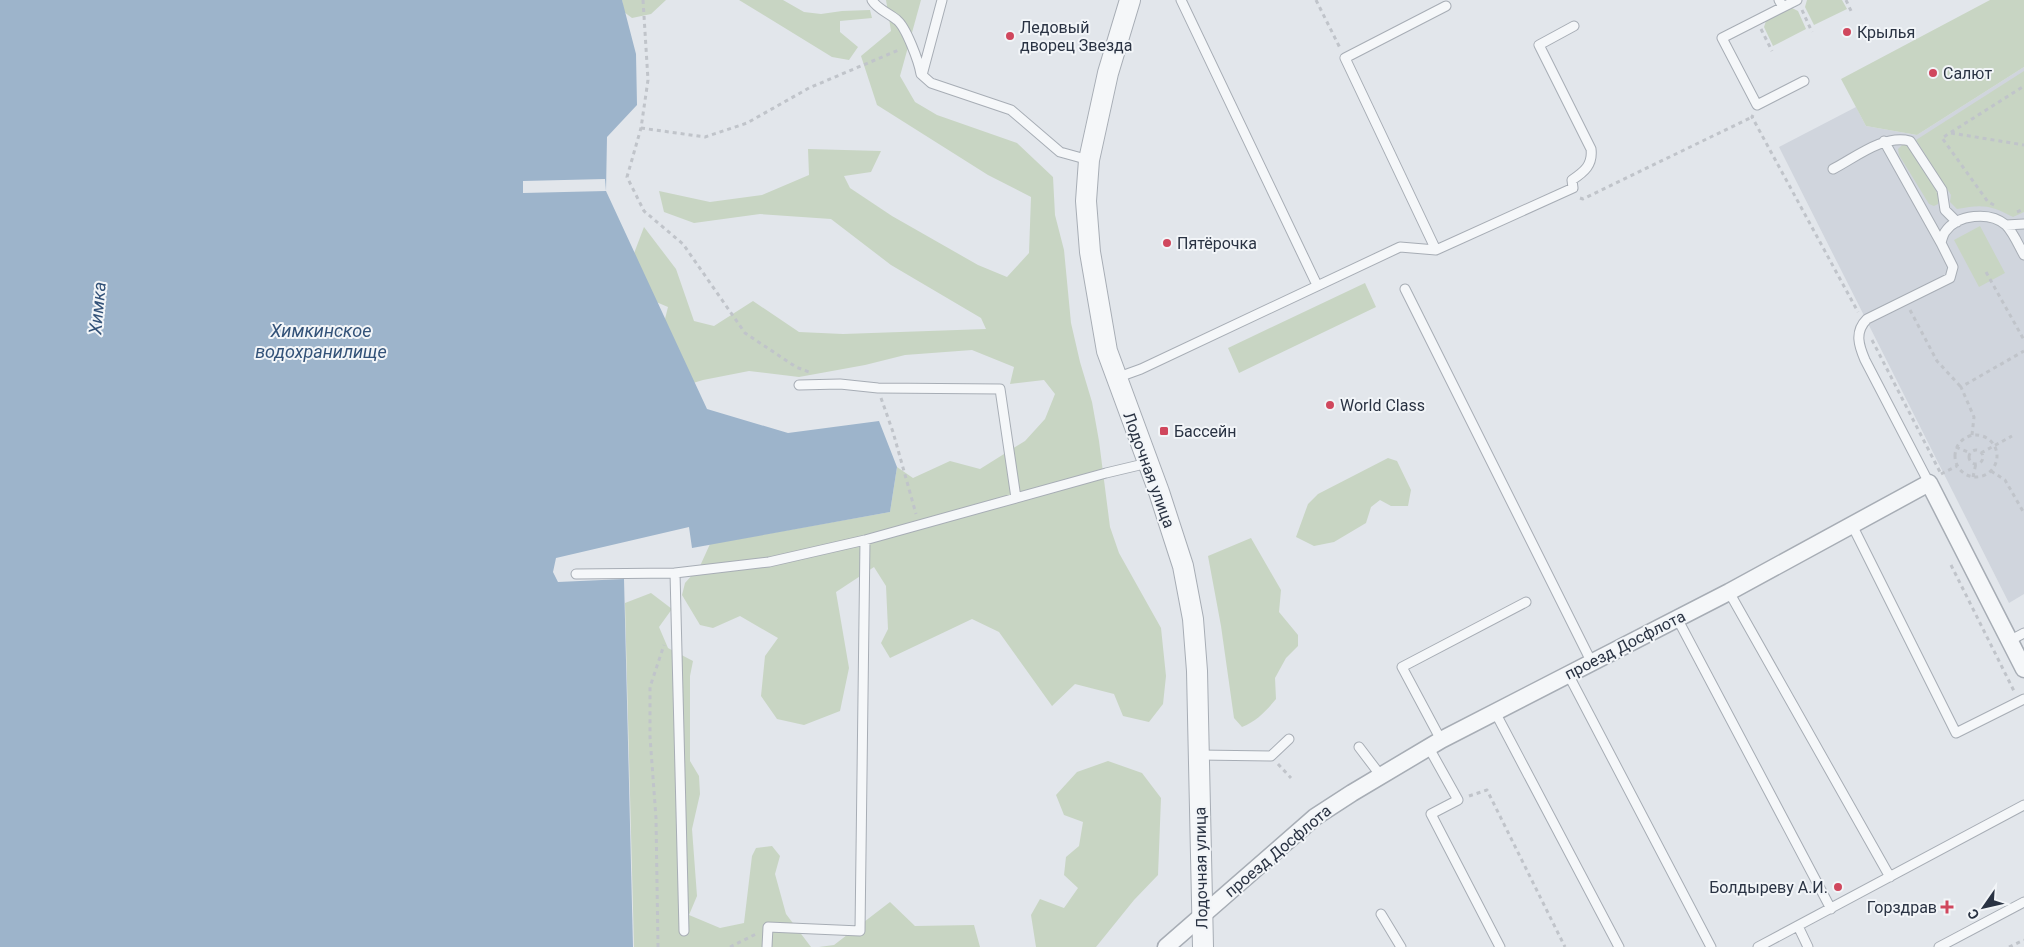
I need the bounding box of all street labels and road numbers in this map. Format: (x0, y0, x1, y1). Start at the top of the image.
street label: Лодочная улица (1119, 409, 1179, 531)
street label: проезд Досфлота (1561, 606, 1689, 684)
street label: проезд Досфлота (1221, 801, 1335, 901)
street label: Лодочная улица (1190, 807, 1212, 929)

